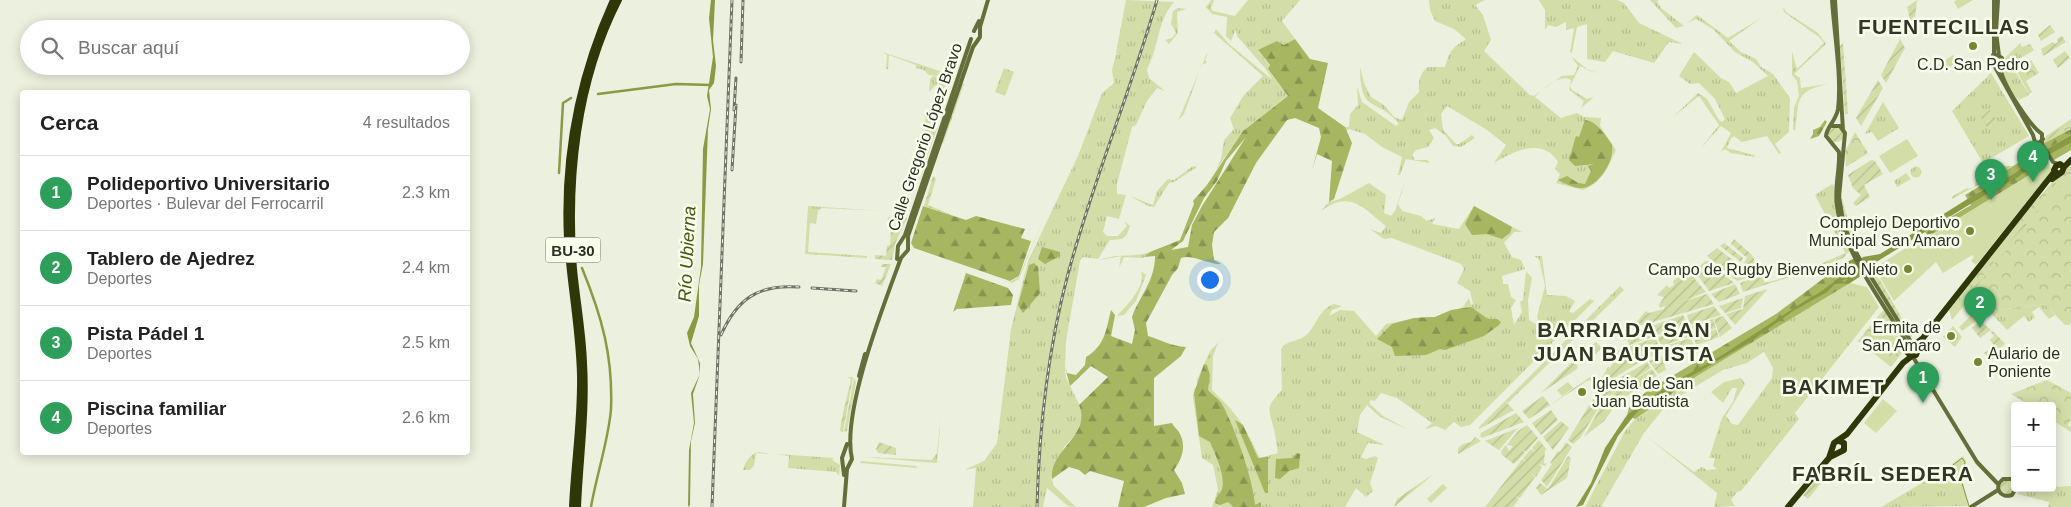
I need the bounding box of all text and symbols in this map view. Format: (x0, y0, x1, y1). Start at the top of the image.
district label: FUENTECILLAS (1858, 15, 2030, 38)
search box (20, 20, 470, 75)
icon: search (38, 34, 66, 62)
text: Buscar aquí (78, 37, 179, 58)
marker: C.D. San Pedro (1967, 40, 1979, 52)
street label: Calle Gregorio López Bravo (885, 41, 965, 233)
place label: C.D. San Pedro (1917, 56, 2029, 73)
text: Cerca (40, 111, 98, 134)
text: 4 resultados (363, 114, 450, 131)
pin: 4 (2017, 141, 2049, 182)
pin: 3 (1975, 159, 2007, 200)
text: Polideportivo Universitario (87, 173, 330, 194)
text: 1 (52, 184, 60, 201)
text: 2.3 km (402, 184, 450, 201)
text: Deportes · Bulevar del Ferrocarril (87, 195, 324, 212)
water label: Río Ubierna (675, 206, 699, 302)
place label: Complejo Deportivo Municipal San Amaro (1809, 214, 1960, 249)
marker: Complejo Deportivo Municipal San Amaro (1964, 225, 1976, 237)
road number: BU-30 (546, 238, 600, 262)
text: Tablero de Ajedrez (87, 248, 255, 269)
text: 2 (52, 259, 60, 276)
text: 2.4 km (402, 259, 450, 276)
place label: Campo de Rugby Bienvenido Nieto (1648, 261, 1898, 278)
marker: Campo de Rugby Bienvenido Nieto (1902, 263, 1914, 275)
your location (1197, 267, 1223, 293)
text: Deportes (87, 270, 152, 287)
pin: 2 (1964, 287, 1996, 328)
district label: BARRIADA SAN JUAN BAUTISTA (1534, 318, 1714, 365)
place label: Ermita de San Amaro (1862, 319, 1941, 354)
text: Pista Pádel 1 (87, 323, 204, 344)
marker: Ermita de San Amaro (1945, 330, 1957, 342)
text: 3 (52, 334, 60, 351)
text: 2.5 km (402, 334, 450, 351)
text: Deportes (87, 345, 152, 362)
place label: Aulario de Poniente (1988, 345, 2060, 380)
marker: Aulario de Poniente (1972, 356, 1984, 368)
pin: 1 (1907, 362, 1939, 403)
place label: Iglesia de San Juan Bautista (1592, 375, 1693, 410)
district label: BAKIMET (1782, 375, 1884, 398)
marker: Iglesia de San Juan Bautista (1576, 386, 1588, 398)
text: Piscina familiar (87, 398, 226, 419)
map controls (2011, 402, 2056, 492)
button: + (2011, 402, 2056, 447)
text: 4 (52, 409, 60, 426)
text: 2.6 km (402, 409, 450, 426)
text: Deportes (87, 420, 152, 437)
button: − (2011, 447, 2056, 492)
district label: FABRÍL SEDERA (1792, 462, 1974, 485)

